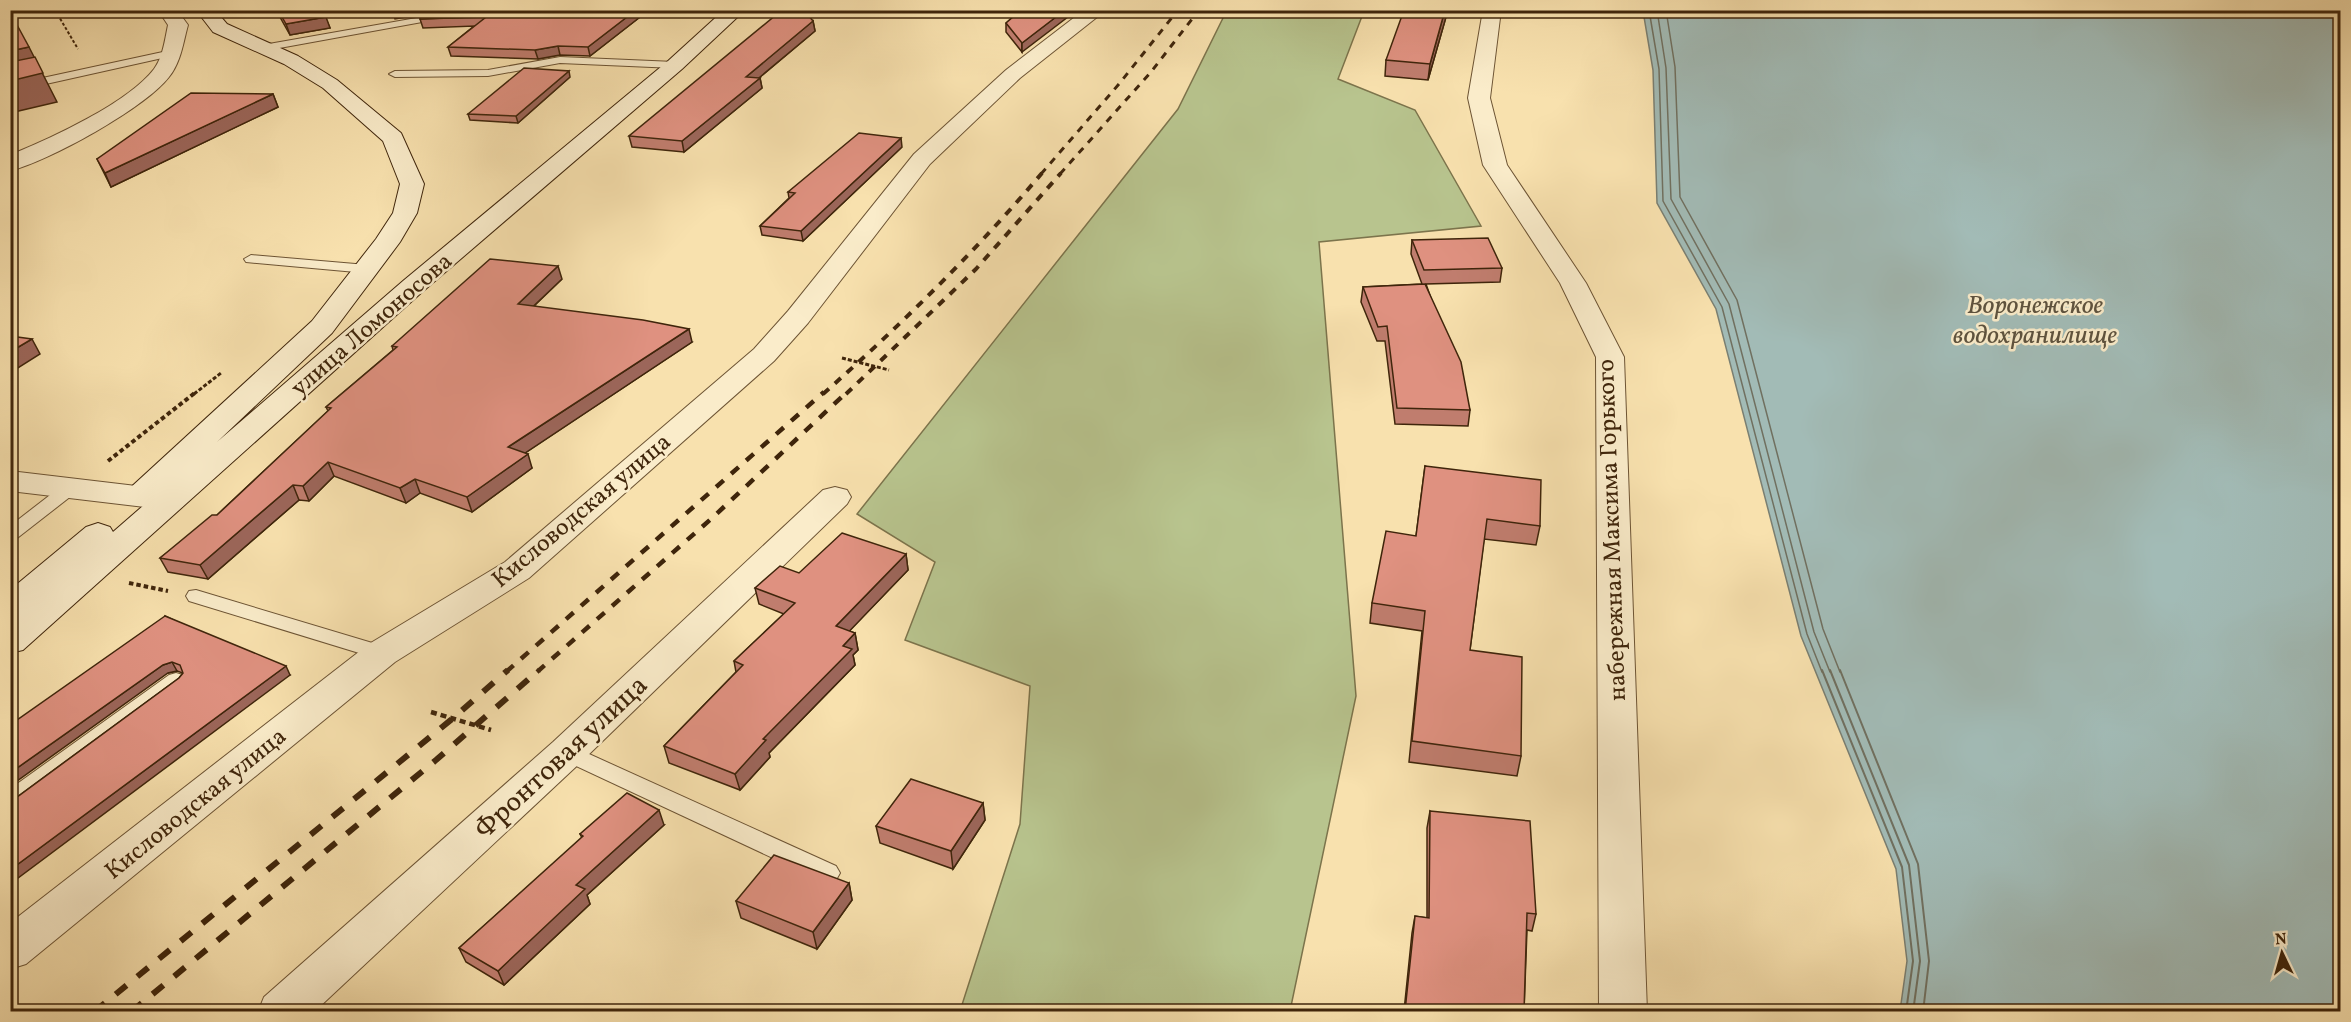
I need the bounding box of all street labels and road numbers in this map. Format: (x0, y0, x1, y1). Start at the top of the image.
street label: улица Ломоносова (284, 246, 461, 405)
street label: набережная Максима Горького (1590, 358, 1636, 701)
street label: Кисловодская улица (485, 426, 679, 597)
street label: Фронтовая улица (466, 667, 657, 849)
street label: Кисловодская улица (98, 721, 294, 889)

